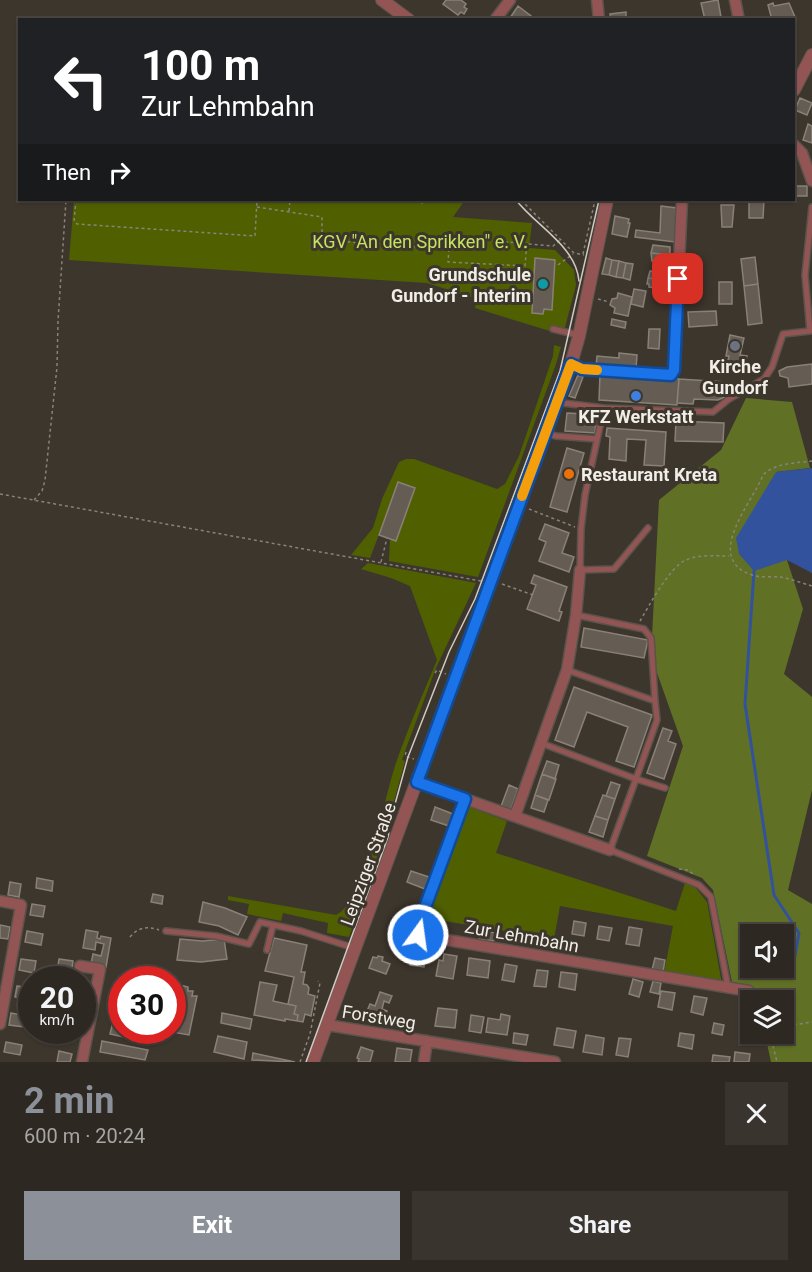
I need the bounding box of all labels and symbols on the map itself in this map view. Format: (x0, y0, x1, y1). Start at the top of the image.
park label: KGV "An den Sprikken" e. V. (312, 231, 528, 252)
pin (652, 253, 703, 304)
place label: Grundschule Gundorf - Interim (391, 264, 531, 306)
marker: Grundschule Gundorf - Interim (536, 277, 550, 291)
marker: Kirche Gundorf (728, 339, 742, 353)
place label: Kirche Gundorf (702, 356, 769, 398)
marker: KFZ Werkstatt (629, 389, 643, 403)
place label: KFZ Werkstatt (578, 406, 694, 427)
place label: Restaurant Kreta (581, 464, 718, 485)
marker: Restaurant Kreta (562, 467, 576, 481)
street label: Leipziger Straße (336, 800, 400, 928)
position arrow (386, 903, 450, 967)
street label: Zur Lehmbahn (463, 916, 581, 956)
speed limit sign: 30 (108, 966, 186, 1044)
street label: Forstweg (341, 1001, 417, 1033)

